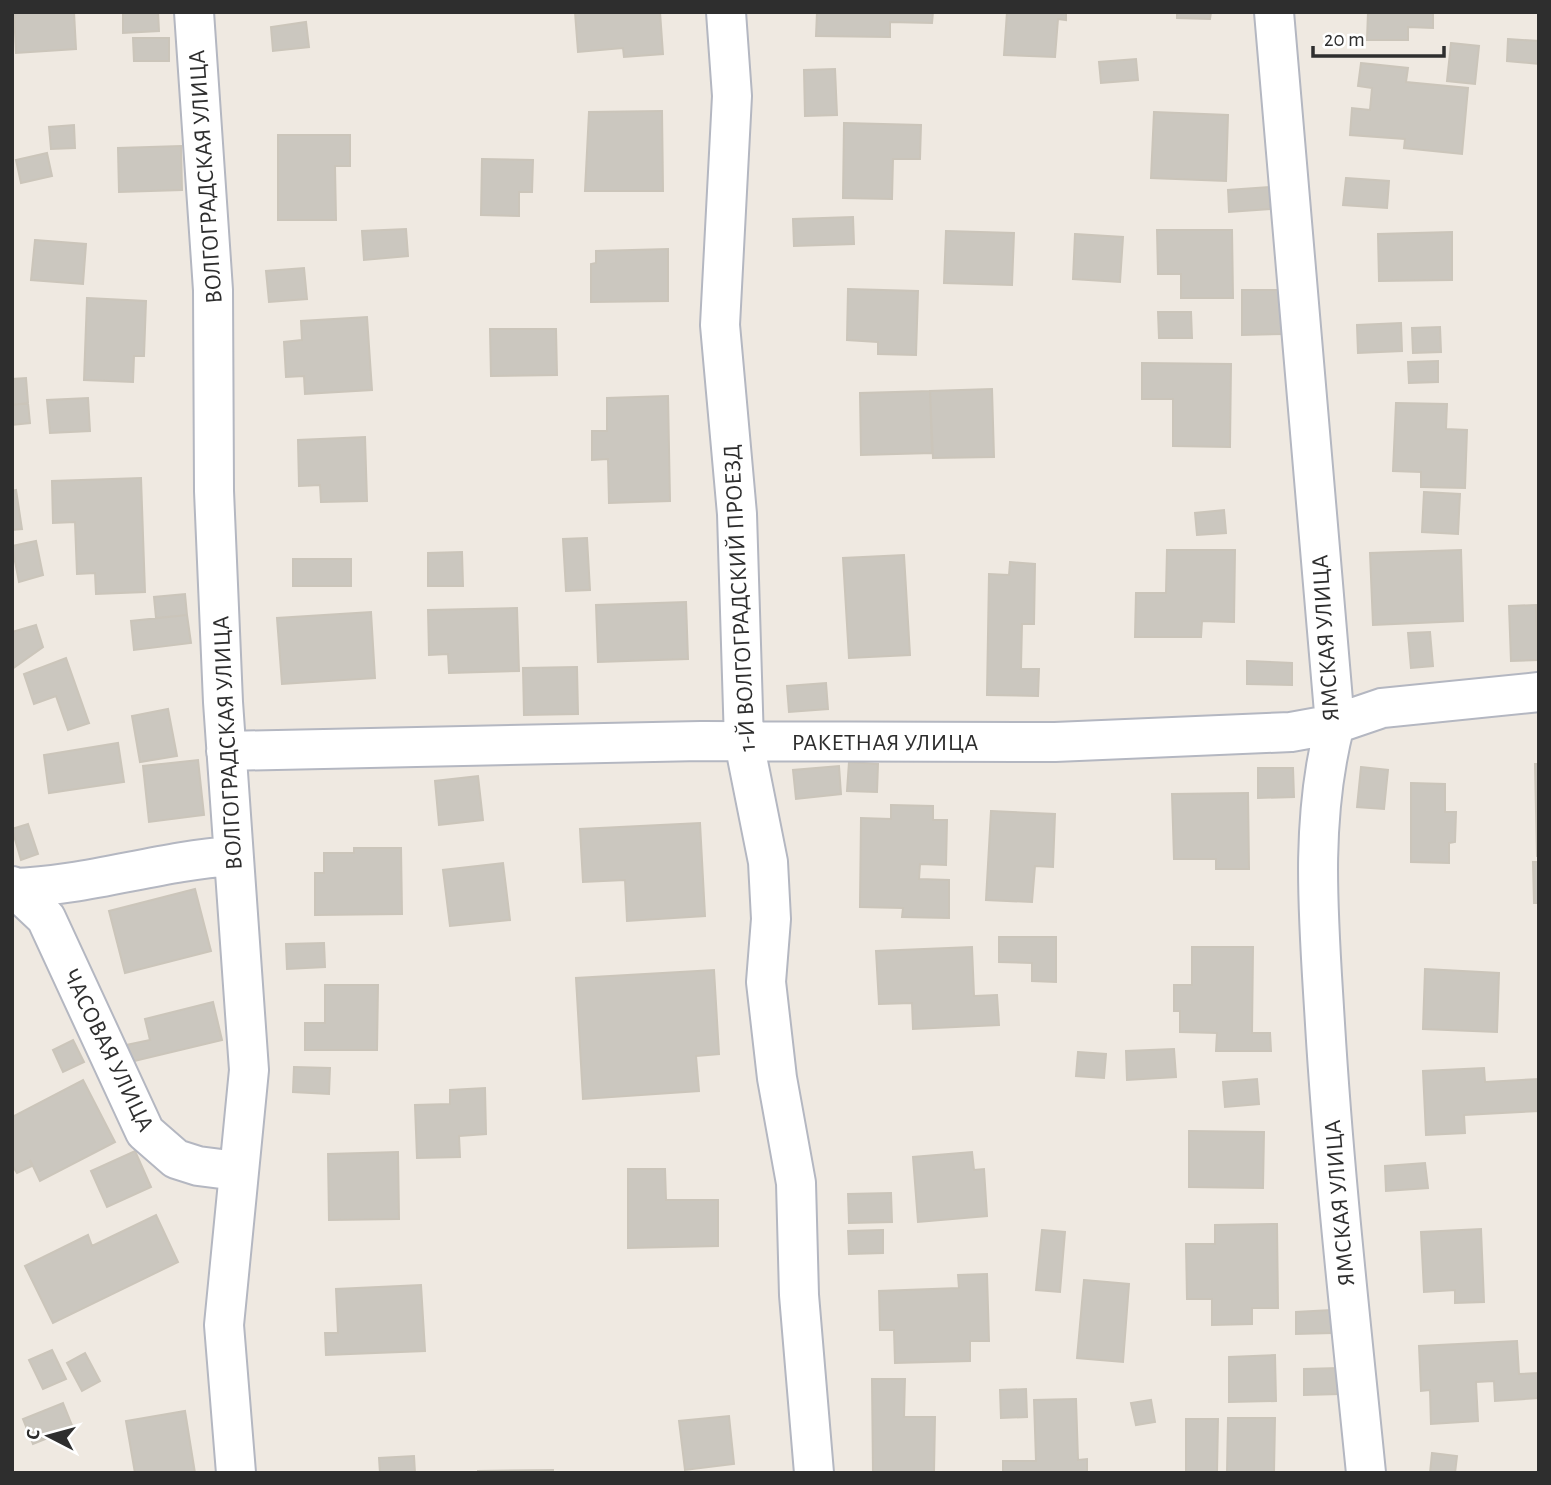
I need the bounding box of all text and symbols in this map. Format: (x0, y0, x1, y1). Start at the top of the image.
scale bar (1313, 14, 1444, 58)
text: 20 m (1324, 29, 1365, 50)
street label: ВОЛГОГРАДСКАЯ УЛИЦА (185, 49, 227, 305)
street label: 1-Й ВОЛГОГРАДСКИЙ ПРОЕЗД (720, 444, 760, 752)
street label: ЯМСКАЯ УЛИЦА (1308, 554, 1344, 722)
street label: ВОЛГОГРАДСКАЯ УЛИЦА (209, 615, 247, 871)
street label: РАКЕТНАЯ УЛИЦА (792, 731, 978, 755)
street label: ЧАСОВАЯ УЛИЦА (58, 966, 158, 1135)
street label: ЯМСКАЯ УЛИЦА (1321, 1119, 1359, 1287)
north arrow (14, 1401, 84, 1471)
text: С (24, 1428, 44, 1441)

